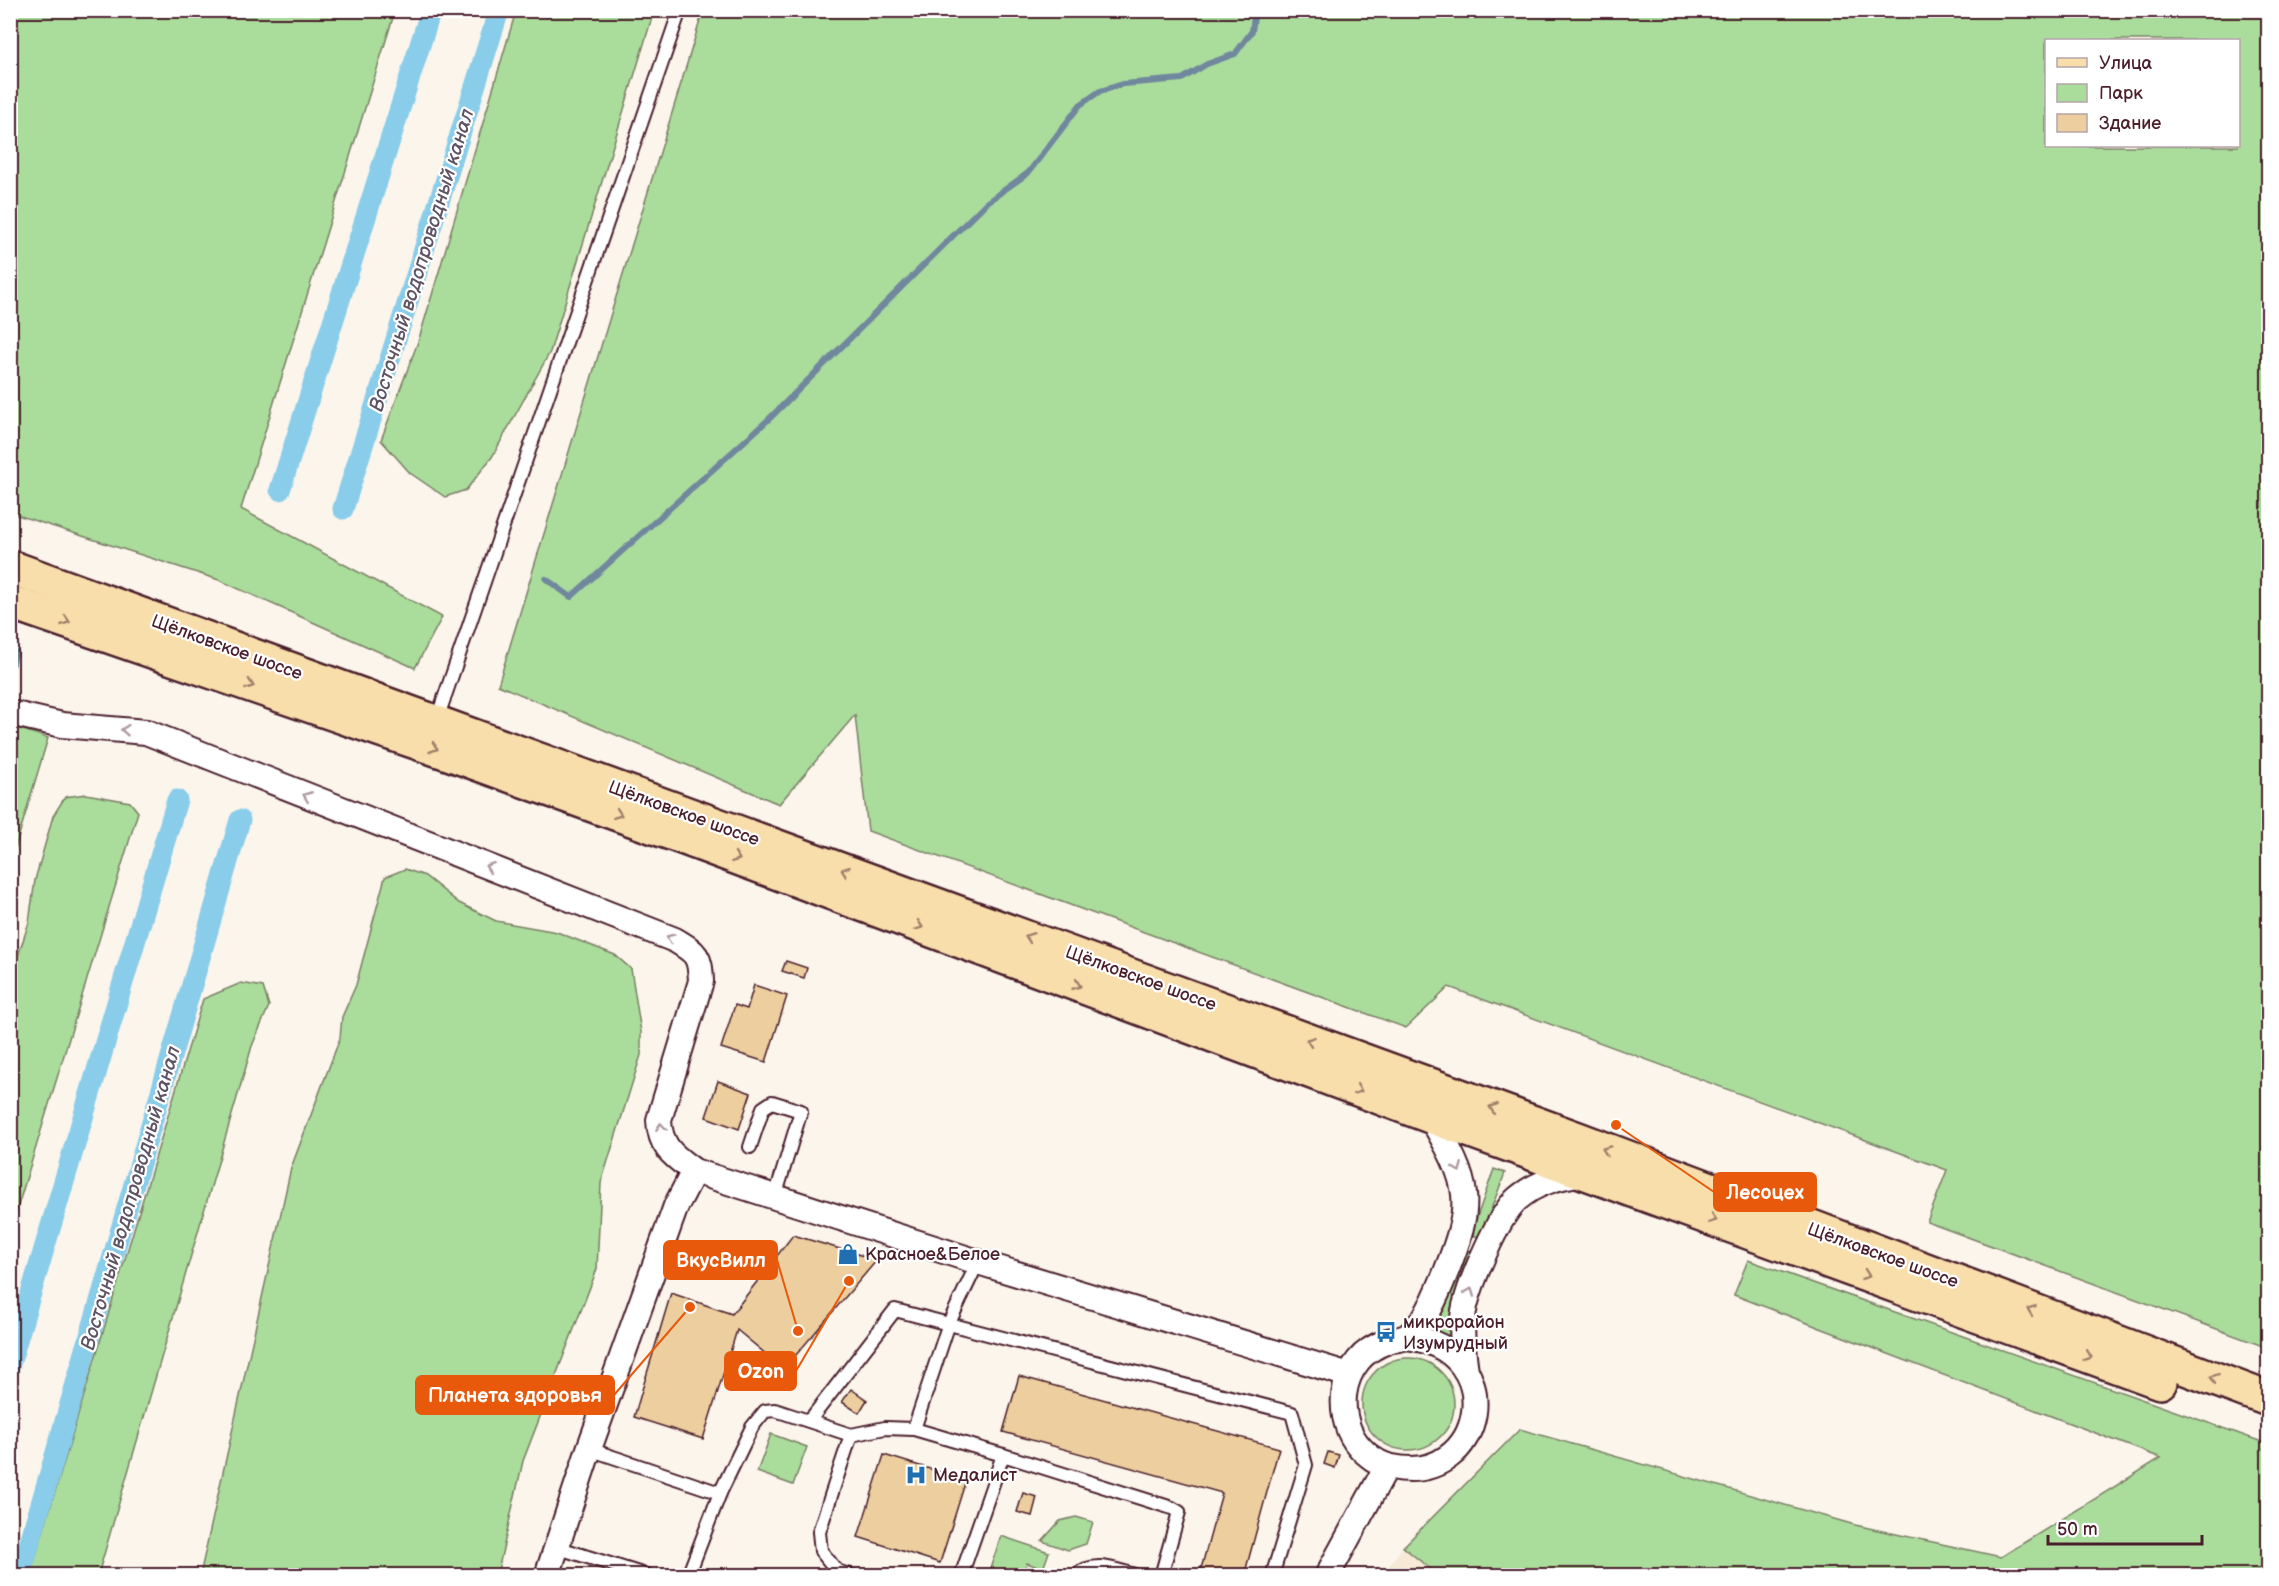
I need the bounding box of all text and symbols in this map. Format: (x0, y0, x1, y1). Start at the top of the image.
legend (2045, 39, 2240, 147)
text: Улица (2099, 53, 2153, 74)
text: Парк (2099, 83, 2143, 104)
water label: Восточный водопроводный канал (364, 106, 480, 414)
text: Здание (2099, 113, 2161, 134)
street label: Щёлковское шоссе (148, 610, 305, 685)
one-way arrow (60, 613, 71, 626)
one-way arrow (244, 677, 255, 690)
one-way arrow (120, 724, 129, 737)
one-way arrow (428, 741, 439, 754)
street label: Щёлковское шоссе (605, 776, 762, 851)
one-way arrow (303, 791, 314, 803)
one-way arrow (612, 807, 623, 820)
one-way arrow (730, 851, 741, 863)
one-way arrow (484, 862, 495, 874)
one-way arrow (840, 865, 851, 878)
one-way arrow (913, 919, 924, 931)
one-way arrow (1024, 932, 1034, 945)
one-way arrow (666, 934, 677, 946)
street label: Щёлковское шоссе (1062, 941, 1219, 1016)
one-way arrow (1071, 978, 1082, 990)
one-way arrow (1305, 1035, 1316, 1048)
water label: Восточный водопроводный канал (76, 1043, 186, 1353)
one-way arrow (1352, 1082, 1363, 1095)
one-way arrow (1488, 1103, 1499, 1115)
one-way arrow (655, 1122, 668, 1132)
one-way arrow (1601, 1145, 1612, 1157)
one-way arrow (1451, 1161, 1463, 1172)
callout: Лесоцех (1714, 1173, 1816, 1211)
text: Лесоцех (1725, 1181, 1804, 1205)
one-way arrow (1707, 1212, 1718, 1225)
street label: Щёлковское шоссе (1804, 1218, 1961, 1293)
callout: ВкусВилл (664, 1241, 777, 1279)
shop icon: Красное&Белое (836, 1242, 860, 1266)
place label: Красное&Белое (865, 1244, 1000, 1265)
text: ВкусВилл (676, 1249, 766, 1273)
one-way arrow (1859, 1268, 1870, 1280)
one-way arrow (1463, 1288, 1476, 1298)
one-way arrow (2026, 1305, 2037, 1317)
place label: микрорайон Изумрудный (1403, 1312, 1508, 1354)
bus stop icon: микрорайон Изумрудный (1374, 1320, 1398, 1344)
one-way arrow (2082, 1349, 2093, 1362)
callout: Ozon (725, 1352, 796, 1390)
text: Ozon (738, 1360, 784, 1384)
one-way arrow (2209, 1373, 2220, 1385)
callout: Планета здоровья (416, 1376, 614, 1414)
text: Планета здоровья (428, 1384, 602, 1408)
hospital icon: Медалист (904, 1463, 928, 1487)
place label: Медалист (933, 1465, 1018, 1486)
scale bar (2048, 1508, 2202, 1546)
text: 50 m (2057, 1519, 2098, 1540)

